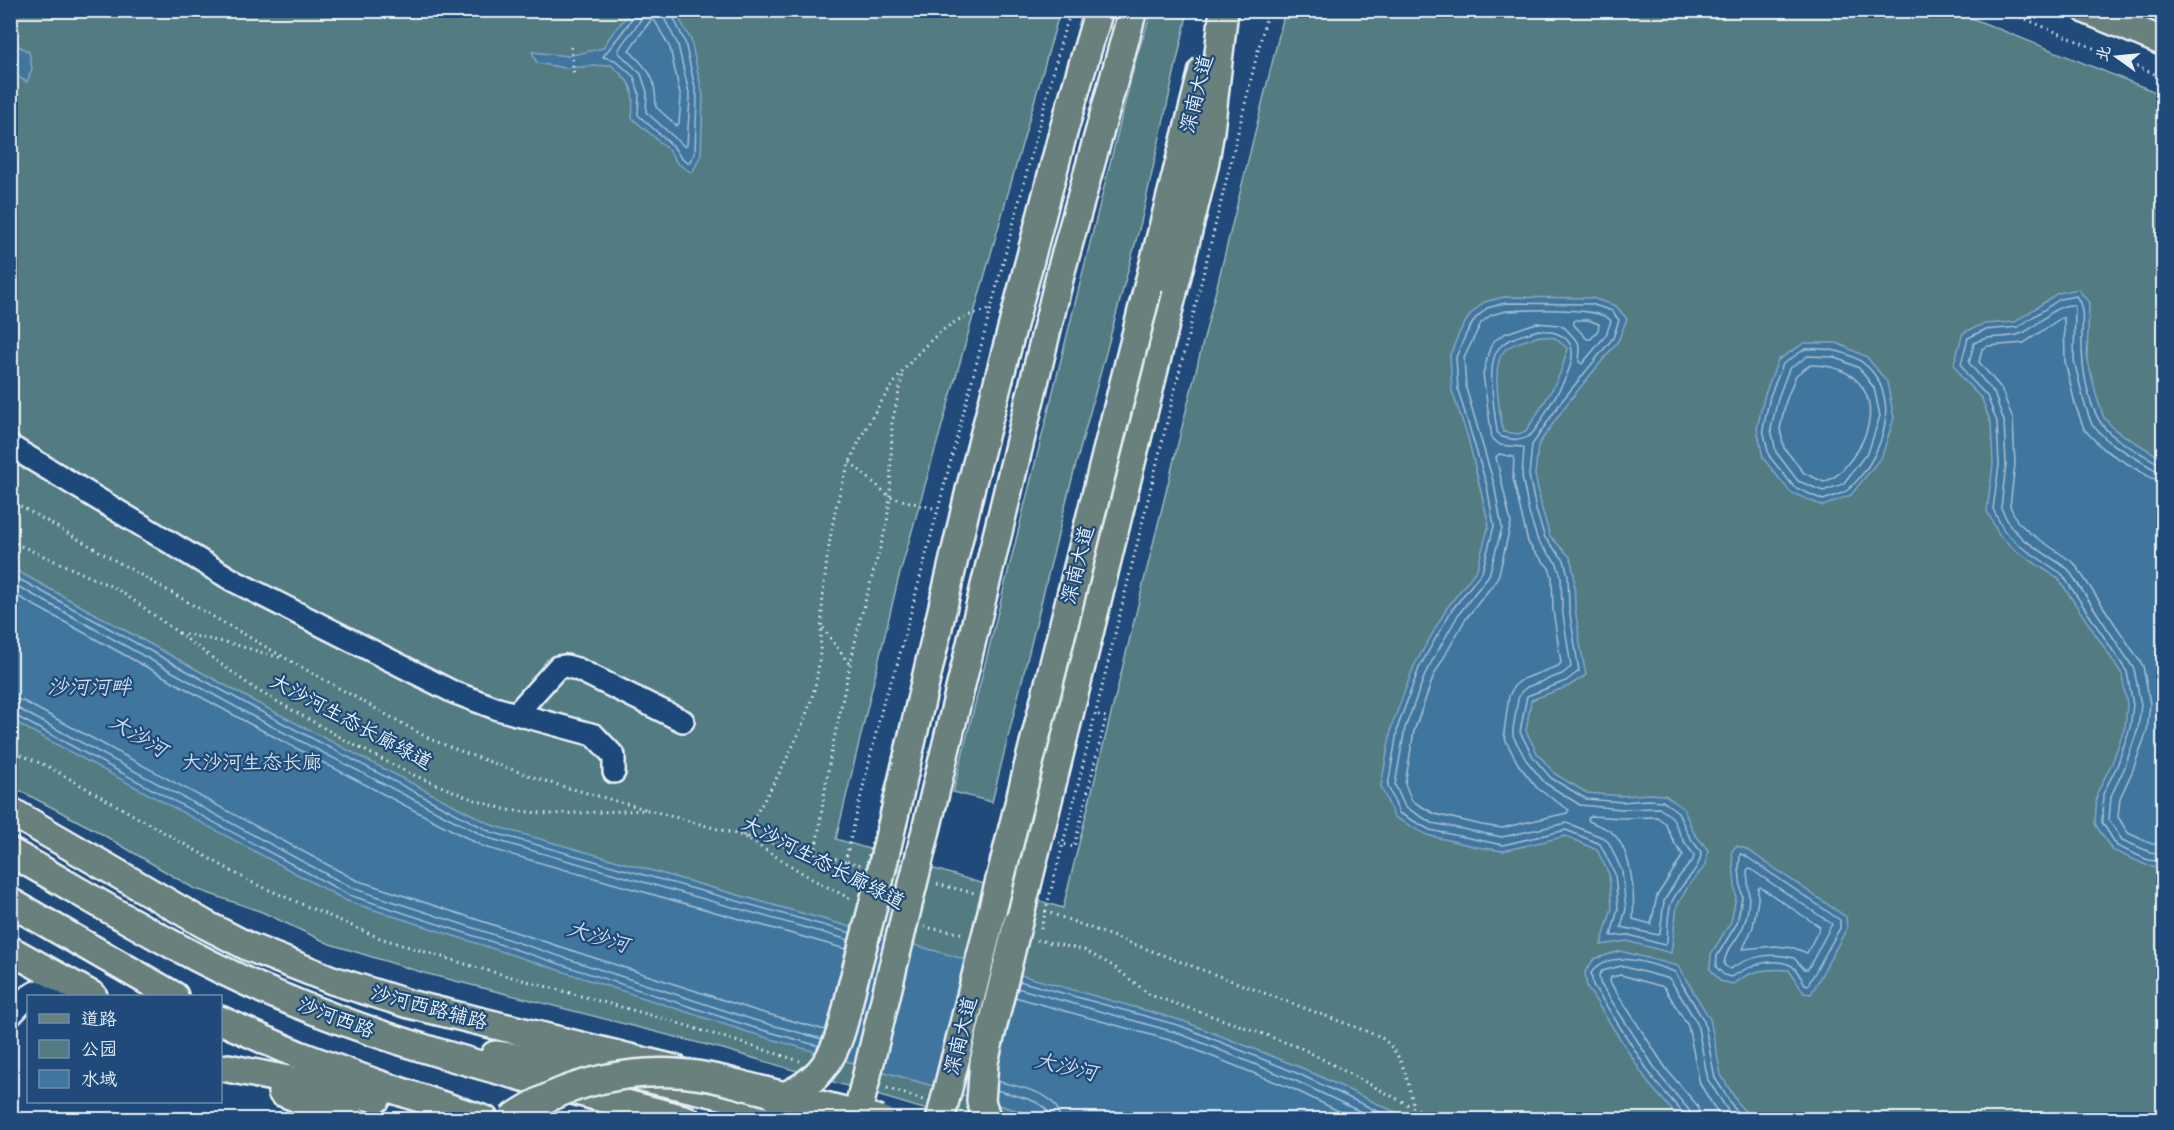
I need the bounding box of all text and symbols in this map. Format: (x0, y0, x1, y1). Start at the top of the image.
north arrow (2087, 27, 2147, 87)
text: 北 (2091, 43, 2116, 64)
street label: 深南大道 (1174, 52, 1220, 136)
street label: 深南大道 (1055, 523, 1101, 607)
street label: 大沙河生态长廊绿道 (265, 667, 437, 777)
water label: 沙河河畔 (47, 673, 133, 702)
water label: 大沙河 (104, 707, 175, 766)
park label: 大沙河生态长廊 (182, 749, 322, 777)
street label: 大沙河生态长廊绿道 (736, 810, 910, 916)
water label: 大沙河 (564, 914, 635, 961)
street label: 沙河西路辅路 (367, 979, 492, 1037)
street label: 沙河西路 (294, 991, 379, 1046)
street label: 深南大道 (938, 994, 984, 1078)
legend (27, 995, 222, 1103)
text: 道路 (81, 1007, 117, 1032)
text: 公园 (81, 1037, 117, 1062)
water label: 大沙河 (1032, 1046, 1103, 1089)
text: 水域 (81, 1067, 117, 1092)

